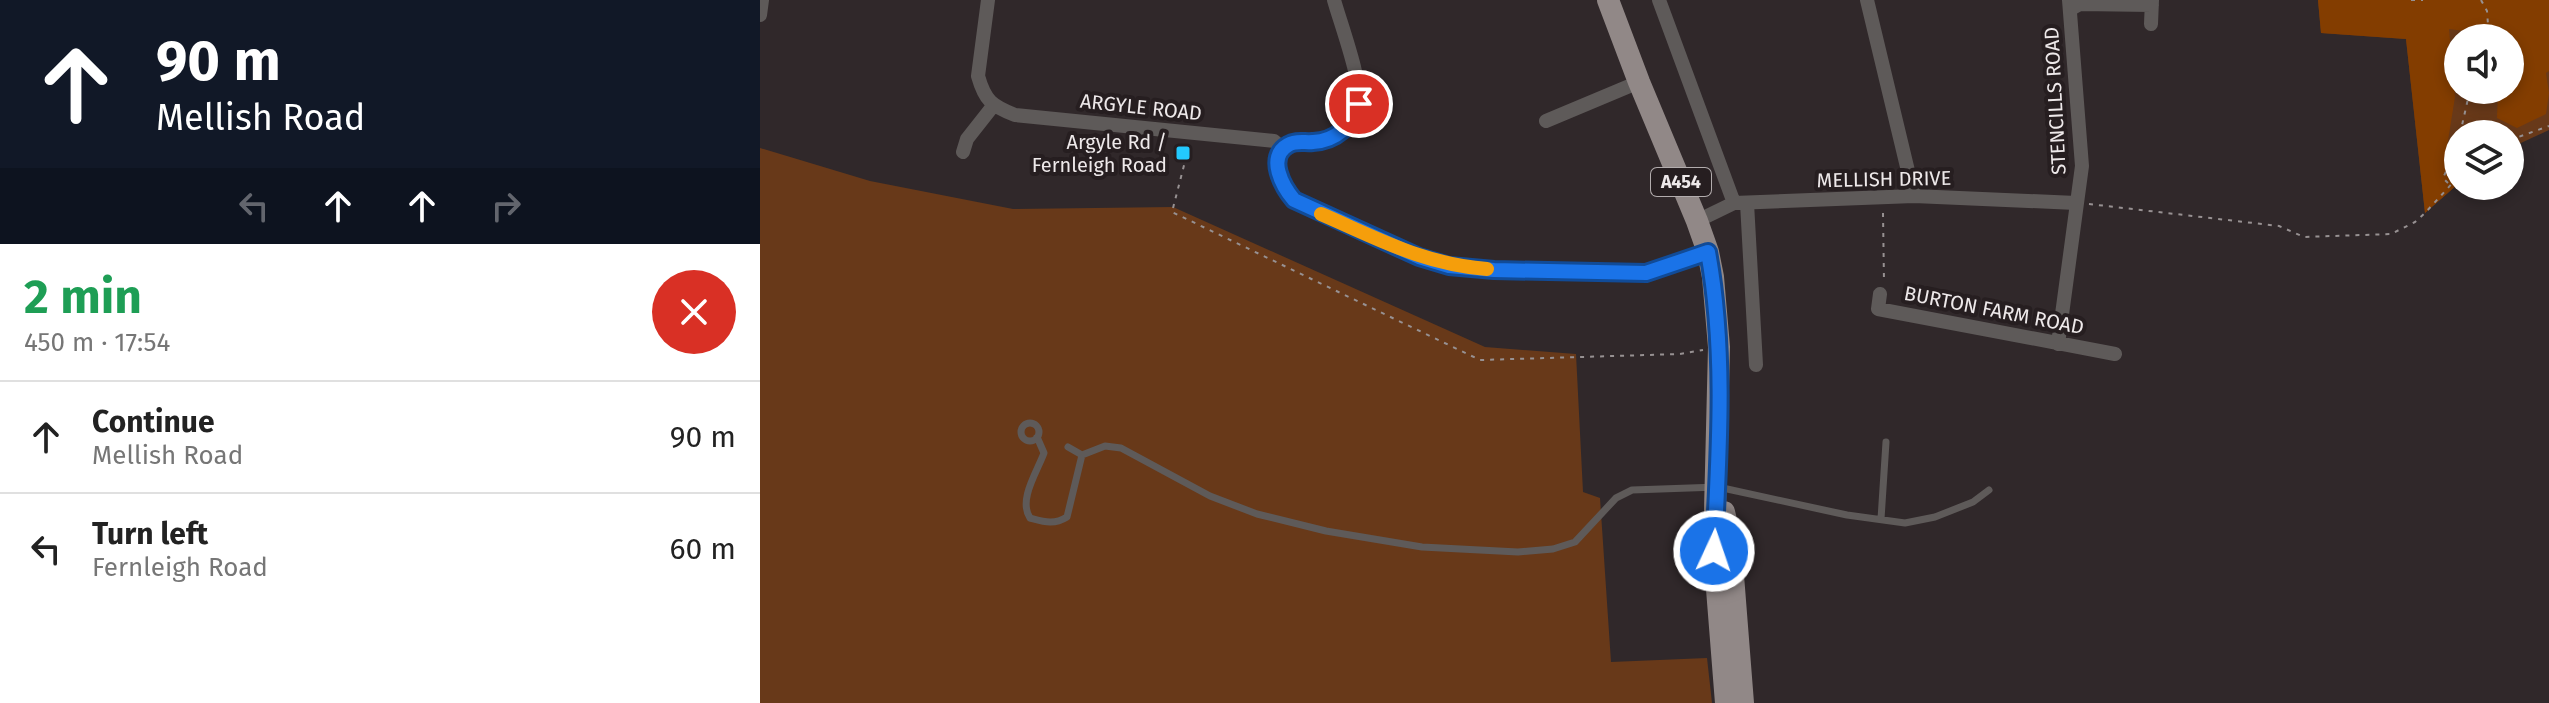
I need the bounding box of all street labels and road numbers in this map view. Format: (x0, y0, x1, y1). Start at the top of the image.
street label: STENCILLS ROAD (2039, 26, 2071, 176)
street label: ARGYLE ROAD (1079, 89, 1203, 125)
street label: MELLISH DRIVE (1817, 166, 1951, 192)
road number: A454 (1651, 168, 1711, 196)
street label: BURTON FARM ROAD (1902, 281, 2086, 339)

